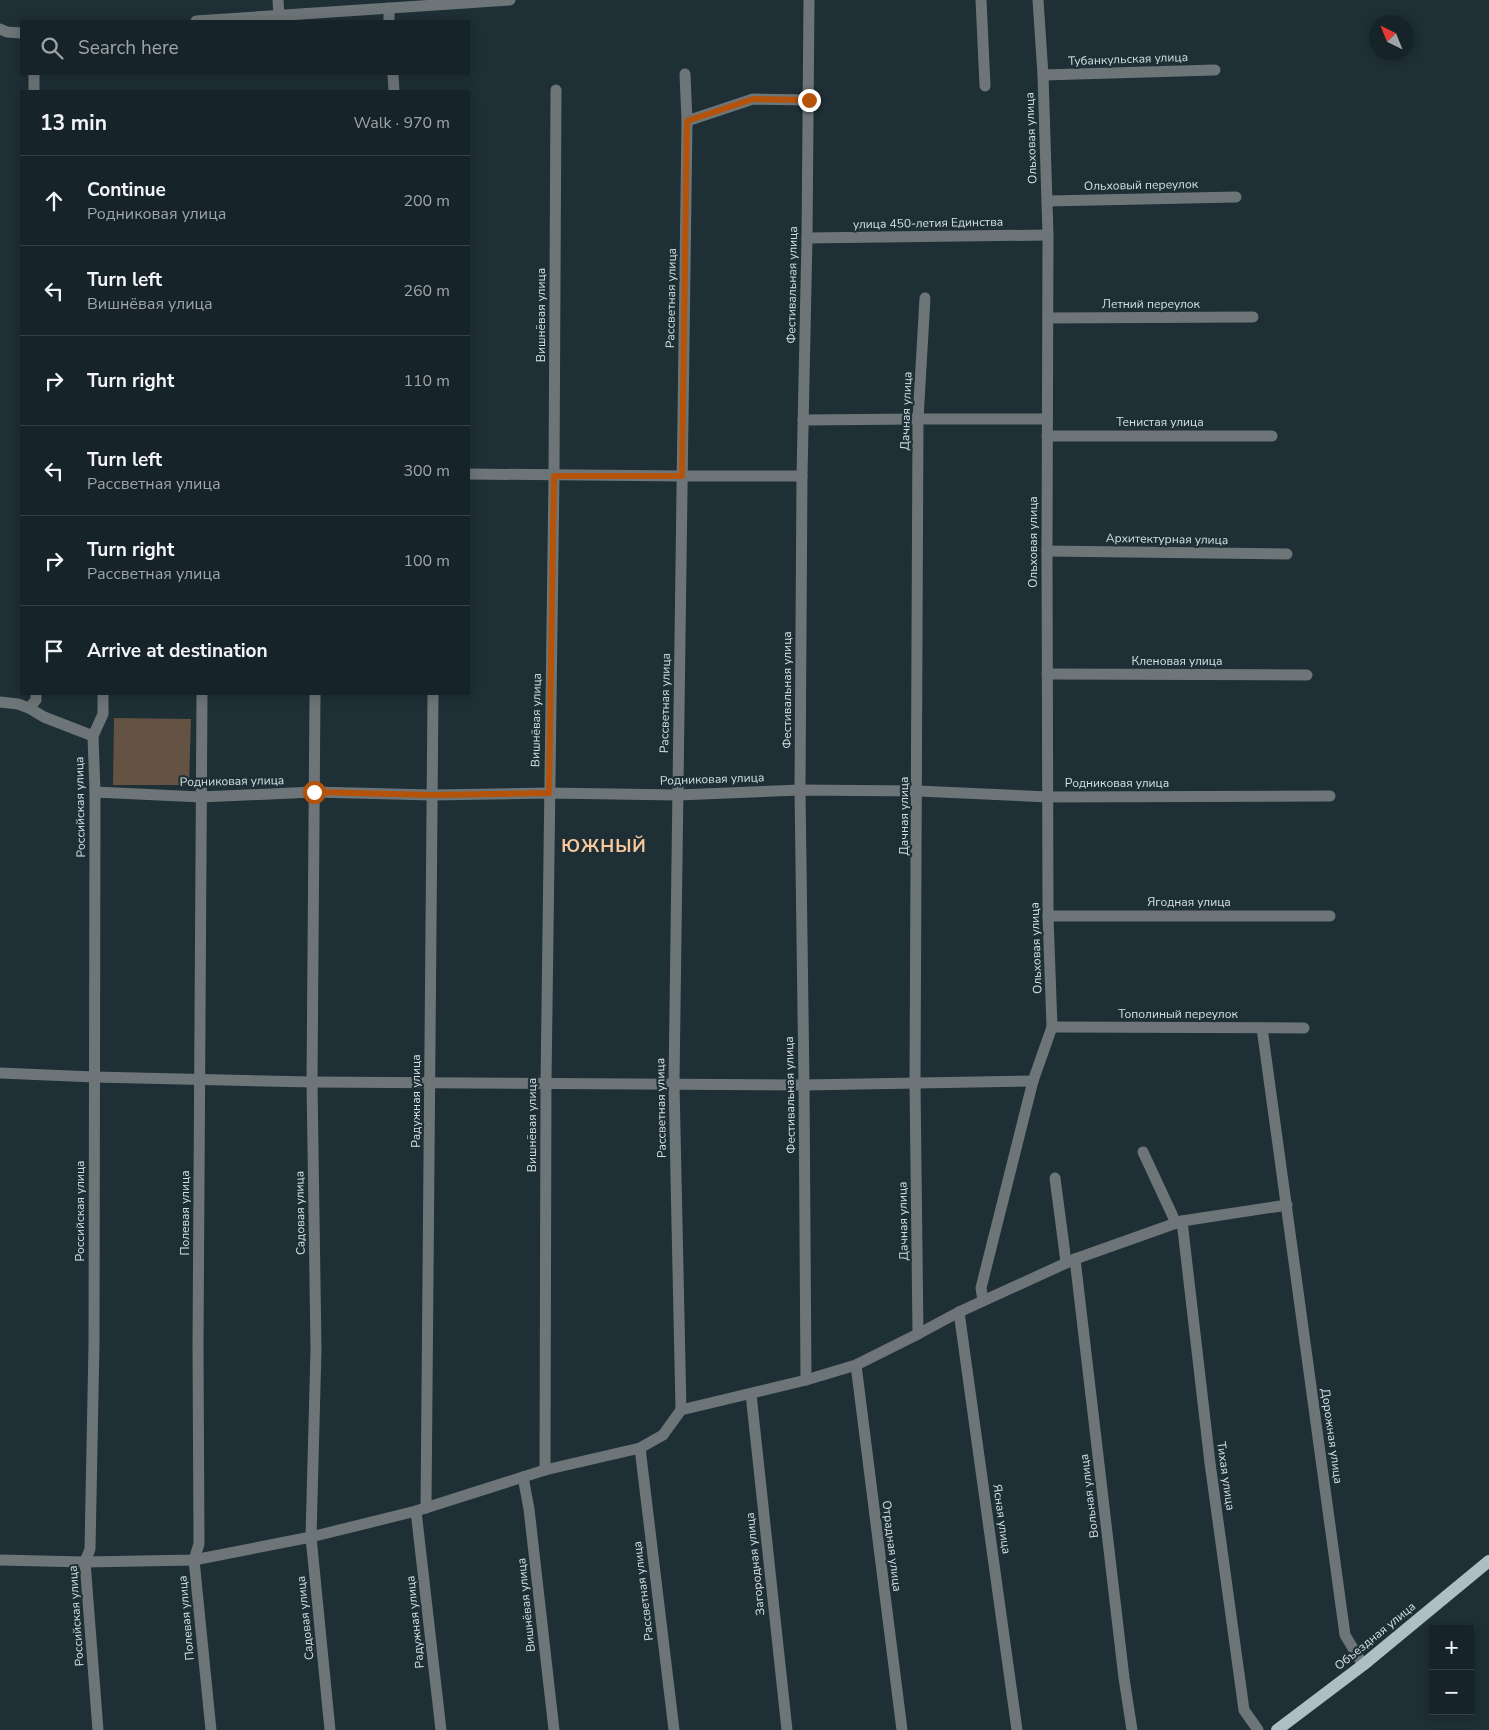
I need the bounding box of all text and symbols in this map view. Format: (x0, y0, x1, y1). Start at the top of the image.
north arrow (1369, 15, 1414, 60)
search box (20, 20, 470, 75)
icon: search (38, 34, 66, 62)
text: Search here (78, 35, 179, 61)
street label: Тубанкульская улица (1068, 49, 1188, 69)
route end (798, 89, 821, 112)
street label: Ольховая улица (1021, 92, 1041, 184)
text: 13 min (40, 109, 107, 137)
text: Walk · 970 m (354, 112, 450, 134)
street label: Ольховый переулок (1084, 176, 1199, 194)
text: Continue (87, 177, 166, 203)
icon: ahead (40, 187, 68, 215)
text: 200 m (403, 190, 450, 212)
text: Родниковая улица (87, 203, 226, 225)
street label: улица 450-летия Единства (853, 214, 1003, 232)
street label: Фестивальная улица (783, 226, 801, 344)
street label: Рассветная улица (662, 248, 680, 348)
text: Turn left (87, 267, 162, 293)
street label: Вишнёвая улица (533, 268, 549, 362)
icon: left (40, 277, 68, 305)
text: 260 m (403, 280, 450, 302)
text: Вишнёвая улица (87, 293, 213, 315)
street label: Летний переулок (1102, 296, 1201, 312)
icon: right (40, 367, 68, 395)
text: Turn right (87, 368, 174, 394)
text: 110 m (403, 370, 450, 392)
street label: Дачная улица (897, 371, 915, 451)
street label: Тенистая улица (1116, 414, 1204, 430)
text: Turn left (87, 447, 162, 473)
icon: left (40, 457, 68, 485)
text: 300 m (403, 460, 450, 482)
text: Рассветная улица (87, 473, 221, 495)
street label: Ольховая улица (1025, 496, 1041, 588)
street label: Архитектурная улица (1106, 530, 1228, 548)
text: Turn right (87, 537, 174, 563)
icon: right (40, 547, 68, 575)
text: 100 m (403, 550, 450, 572)
text: Рассветная улица (87, 563, 221, 585)
street label: Фестивальная улица (779, 631, 795, 749)
icon: arrive (40, 637, 68, 665)
text: Arrive at destination (87, 638, 268, 664)
street label: Рассветная улица (656, 653, 674, 753)
street label: Кленовая улица (1132, 653, 1222, 669)
street label: Вишнёвая улица (527, 673, 545, 767)
street label: Российская улица (71, 756, 89, 858)
street label: Родниковая улица (659, 769, 765, 789)
street label: Родниковая улица (180, 772, 284, 790)
street label: Родниковая улица (1065, 775, 1169, 791)
street label: Дачная улица (896, 777, 912, 855)
route start (303, 781, 326, 804)
district label: ЮЖНЫЙ (561, 834, 647, 858)
street label: Ягодная улица (1147, 894, 1231, 910)
street label: Ольховая улица (1026, 902, 1046, 994)
street label: Тополиный переулок (1118, 1006, 1238, 1022)
street label: Фестивальная улица (781, 1036, 799, 1154)
street label: Радужная улица (408, 1054, 424, 1148)
street label: Рассветная улица (652, 1058, 670, 1158)
street label: Вишнёвая улица (524, 1078, 540, 1172)
street label: Российская улица (72, 1160, 88, 1262)
street label: Полевая улица (177, 1170, 193, 1256)
street label: Садовая улица (291, 1171, 309, 1255)
street label: Дачная улица (894, 1181, 912, 1261)
street label: Дорожная улица (1317, 1387, 1347, 1485)
street label: Тихая улица (1213, 1441, 1239, 1511)
street label: Вольная улица (1076, 1453, 1102, 1539)
street label: Ясная улица (989, 1483, 1015, 1555)
street label: Отрадная улица (878, 1499, 906, 1593)
street label: Загородная улица (742, 1512, 768, 1616)
street label: Рассветная улица (629, 1540, 657, 1642)
street label: Вишнёвая улица (513, 1557, 539, 1653)
street label: Российская улица (64, 1565, 88, 1667)
street label: Полевая улица (174, 1575, 198, 1661)
street label: Садовая улица (293, 1575, 317, 1661)
street label: Радужная улица (402, 1575, 428, 1669)
street label: Объездная улица (1331, 1598, 1419, 1674)
map controls (1429, 1625, 1474, 1715)
button: + (1429, 1625, 1474, 1670)
button: − (1429, 1670, 1474, 1715)

